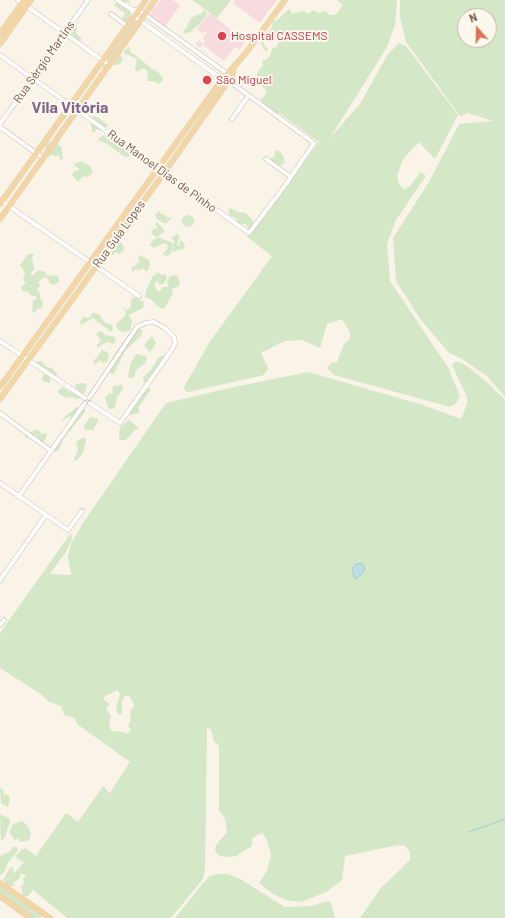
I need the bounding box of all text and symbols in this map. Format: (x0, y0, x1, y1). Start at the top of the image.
north arrow (457, 8, 497, 48)
text: N (467, 10, 479, 25)
street label: Rua Sérgio Martins (10, 18, 78, 106)
place label: Hospital CASSEMS (231, 29, 327, 43)
marker: Hospital CASSEMS (216, 30, 228, 42)
place label: São Miguel (216, 73, 272, 87)
marker: São Miguel (201, 74, 213, 86)
district label: Vila Vitória (31, 98, 109, 118)
street label: Rua Manoel Dias de Pinho (105, 127, 219, 215)
street label: Rua Guia Lopes (90, 198, 148, 270)

